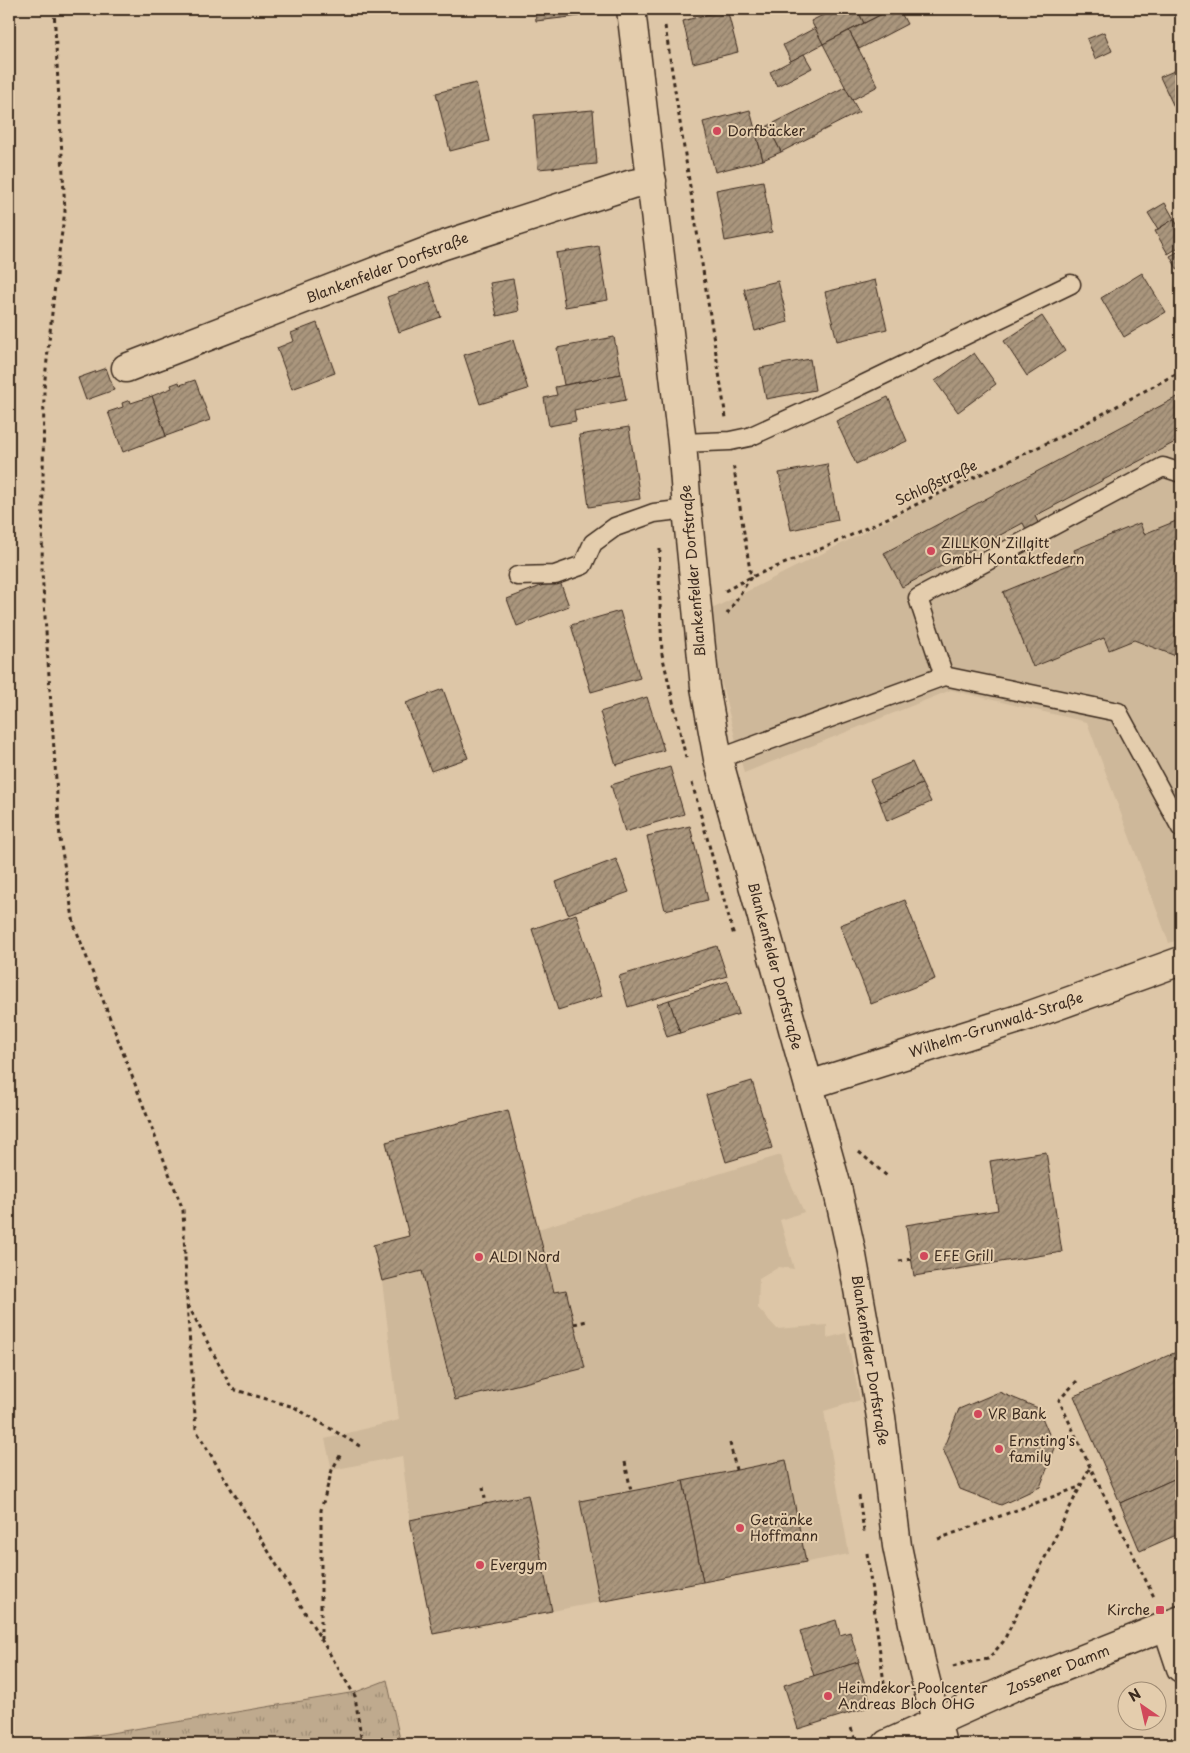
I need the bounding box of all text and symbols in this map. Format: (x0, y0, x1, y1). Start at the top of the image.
place label: Dorfbäcker (727, 120, 806, 141)
marker: Dorfbäcker (711, 125, 723, 137)
street label: Blankenfelder Dorfstraße (302, 227, 471, 308)
street label: Schloßstraße (891, 454, 980, 511)
street label: Blankenfelder Dorfstraße (675, 484, 710, 658)
place label: ZILLKON Zillgitt GmbH Kontaktfedern (941, 532, 1084, 569)
marker: ZILLKON Zillgitt GmbH Kontaktfedern (925, 545, 937, 557)
street label: Blankenfelder Dorfstraße (743, 880, 808, 1052)
street label: Wilhelm-Grunwald-Straße (906, 986, 1086, 1063)
place label: EFE Grill (934, 1245, 993, 1266)
place label: ALDI Nord (489, 1246, 560, 1267)
marker: EFE Grill (918, 1250, 930, 1262)
marker: ALDI Nord (473, 1251, 485, 1263)
street label: Blankenfelder Dorfstraße (847, 1273, 894, 1447)
place label: VR Bank (988, 1403, 1047, 1424)
marker: VR Bank (972, 1408, 984, 1420)
place label: Ernsting's family (1009, 1430, 1075, 1467)
marker: Ernsting's family (993, 1443, 1005, 1455)
place label: Getränke Hoffmann (750, 1509, 818, 1546)
marker: Getränke Hoffmann (734, 1522, 746, 1534)
place label: Evergym (490, 1554, 547, 1575)
marker: Evergym (474, 1559, 486, 1571)
place label: Kirche (1107, 1599, 1150, 1620)
marker: Kirche (1154, 1604, 1166, 1616)
street label: Zossener Damm (1003, 1639, 1112, 1700)
place label: Heimdekor-Poolcenter Andreas Bloch OHG (838, 1677, 988, 1714)
north arrow (1118, 1680, 1168, 1730)
text: N (1124, 1683, 1145, 1707)
marker: Heimdekor-Poolcenter Andreas Bloch OHG (822, 1690, 834, 1702)

